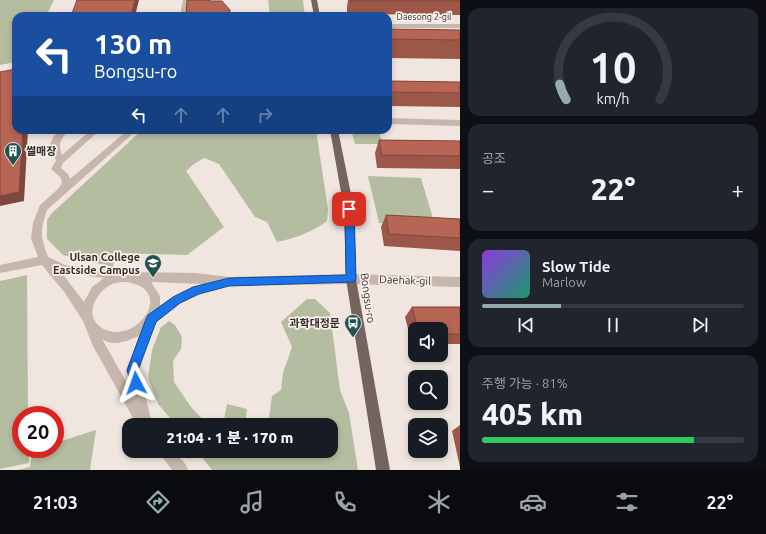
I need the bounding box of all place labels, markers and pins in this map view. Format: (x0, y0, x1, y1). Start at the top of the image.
building icon: 썰매장 (3, 141, 23, 166)
place label: 썰매장 (26, 145, 56, 157)
pin (332, 192, 366, 226)
place label: Ulsan College Eastside Campus (53, 251, 140, 276)
school or university icon: Ulsan College Eastside Campus (143, 253, 163, 278)
bus stop icon: 과학대정문 (343, 313, 363, 338)
place label: 과학대정문 (289, 317, 340, 329)

